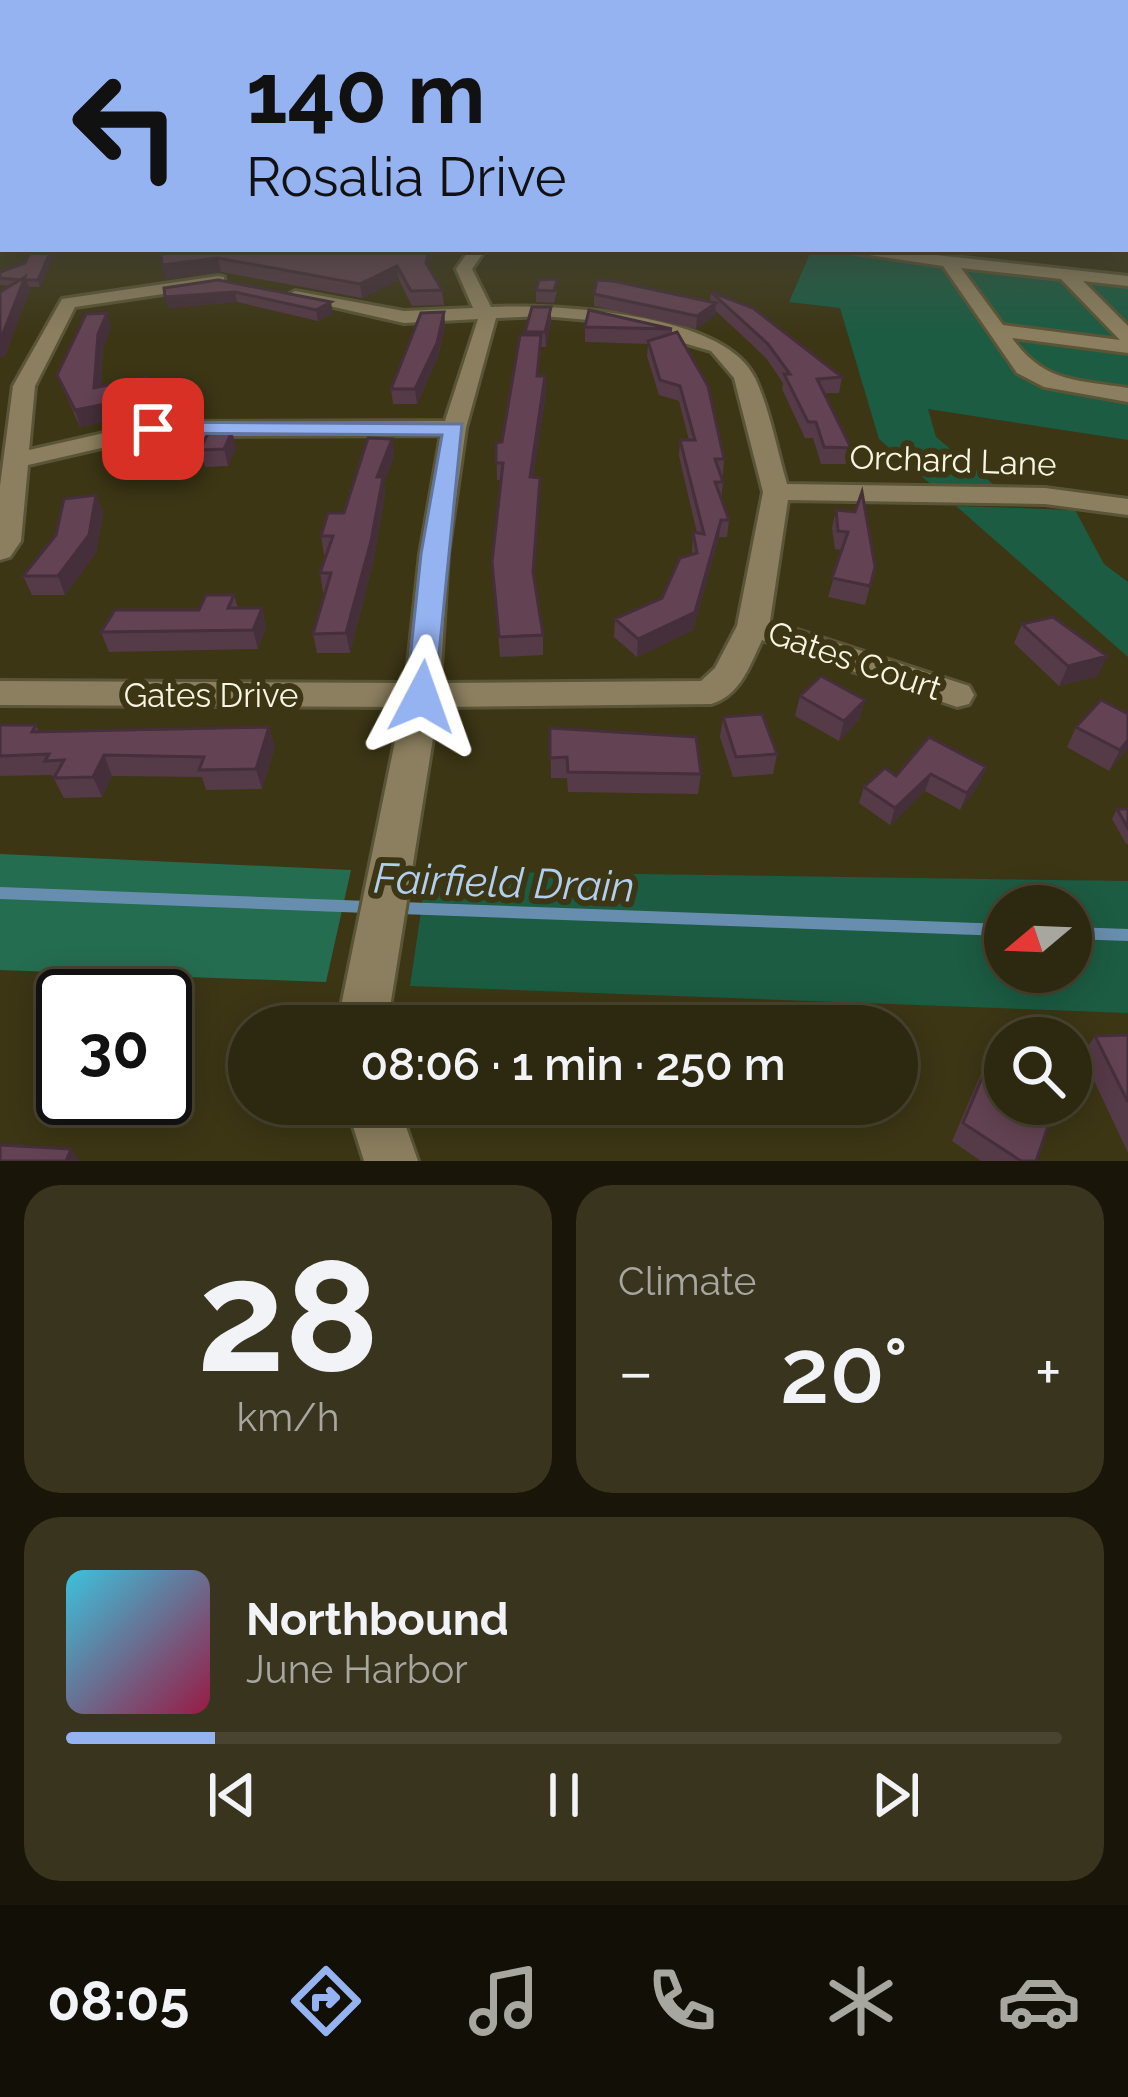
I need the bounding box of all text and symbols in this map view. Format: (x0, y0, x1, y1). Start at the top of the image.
text: 140 m (246, 44, 485, 143)
icon: left (48, 48, 204, 204)
text: Rosalia Drive (246, 145, 567, 209)
pin (102, 378, 204, 480)
icon: arrive (120, 396, 186, 462)
street label: Orchard Lane (849, 437, 1057, 484)
street label: Gates Court (763, 613, 947, 708)
position arrow (359, 634, 485, 760)
street label: Gates Drive (124, 676, 298, 715)
water label: Fairfield Drain (373, 853, 635, 912)
north arrow (984, 885, 1092, 993)
map controls (984, 885, 1092, 1125)
speed limit sign: 30 (36, 969, 192, 1125)
button: search (984, 1017, 1092, 1125)
text: 08:06 · 1 min · 250 m (360, 1038, 786, 1091)
text: 28 (197, 1224, 379, 1408)
text: Climate (618, 1258, 756, 1304)
text: 20° (780, 1318, 908, 1424)
text: − (618, 1333, 654, 1410)
text: + (1035, 1333, 1062, 1410)
text: km/h (237, 1394, 339, 1440)
text: Northbound (246, 1593, 509, 1646)
text: June Harbor (246, 1646, 468, 1692)
icon: previous (199, 1762, 265, 1828)
icon: pause (531, 1762, 597, 1828)
icon: next (863, 1762, 929, 1828)
icon: directions (284, 1959, 368, 2043)
icon: music (462, 1959, 546, 2043)
icon: phone (640, 1959, 724, 2043)
icon: climate (819, 1959, 903, 2043)
icon: car (997, 1959, 1081, 2043)
text: 08:05 (47, 1969, 189, 2033)

